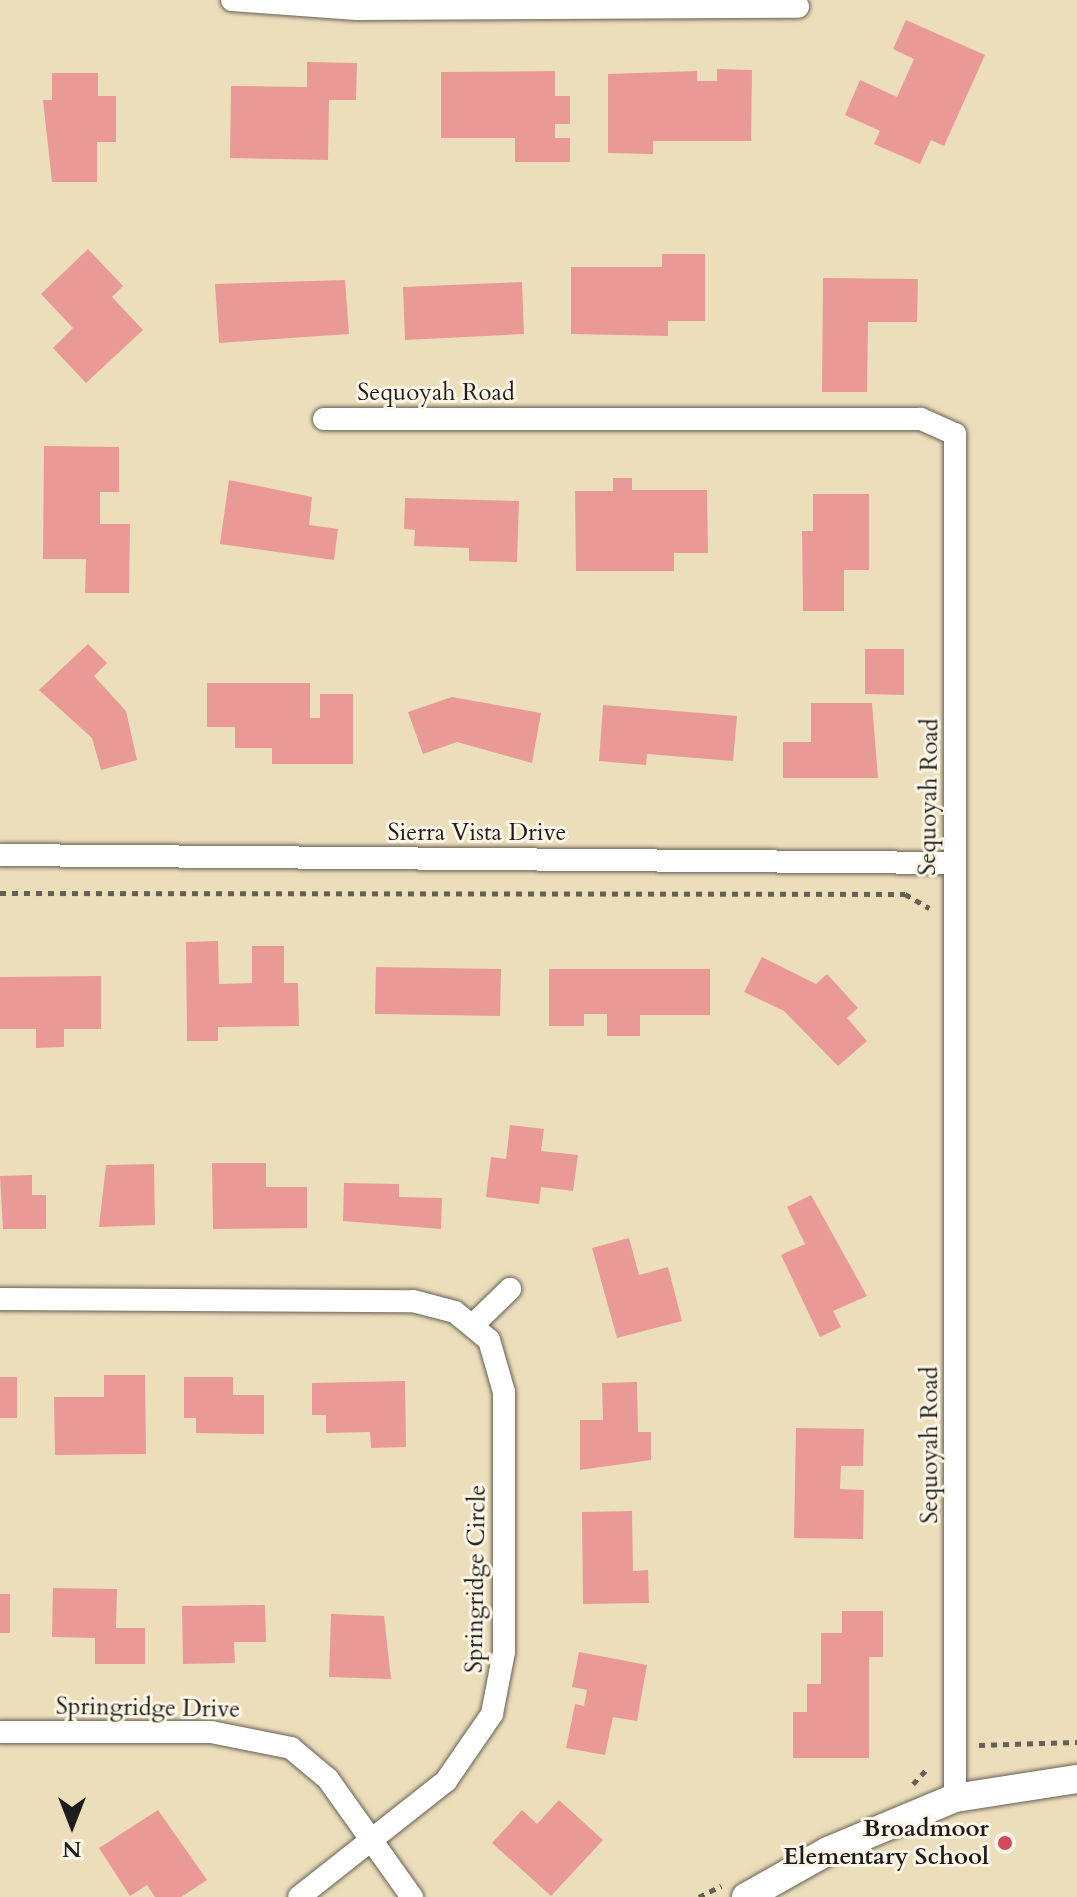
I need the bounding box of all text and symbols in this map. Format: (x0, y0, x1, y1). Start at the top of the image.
street label: Sequoyah Road (357, 379, 515, 407)
street label: Sequoyah Road (913, 718, 945, 876)
street label: Sierra Vista Drive (388, 819, 566, 847)
street label: Sequoyah Road (916, 1366, 944, 1524)
street label: Springridge Circle (460, 1485, 492, 1673)
street label: Springridge Drive (56, 1692, 240, 1724)
north arrow (32, 1785, 112, 1865)
place label: Broadmoor Elementary School (783, 1815, 989, 1871)
text: N (62, 1834, 82, 1864)
marker: Broadmoor Elementary School (996, 1834, 1014, 1852)

